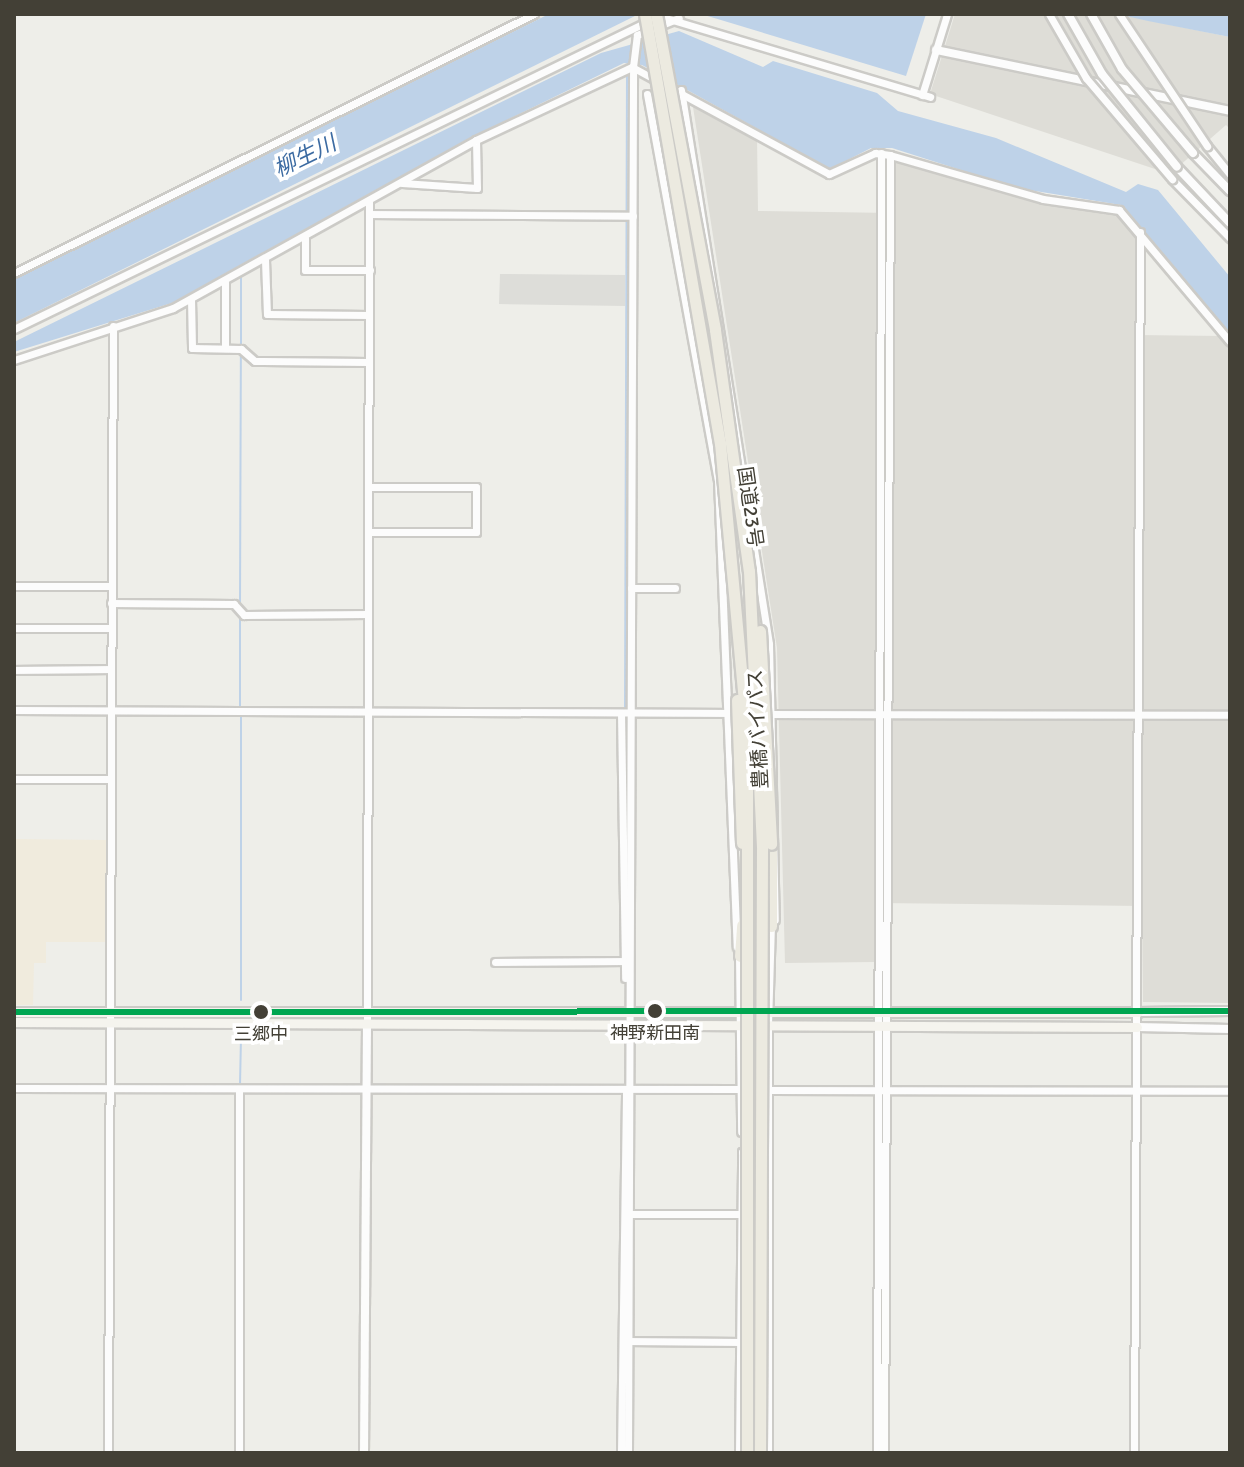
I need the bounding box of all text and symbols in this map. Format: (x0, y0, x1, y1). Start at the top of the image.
water label: 柳生川 (270, 130, 340, 182)
street label: 国道23号 (732, 465, 768, 549)
street label: 豊橋バイパス (743, 668, 773, 790)
marker: 神野新田南 (647, 1003, 663, 1019)
marker: 三郷中 (253, 1004, 269, 1020)
place label: 神野新田南 (610, 1022, 700, 1044)
place label: 三郷中 (234, 1023, 288, 1045)

